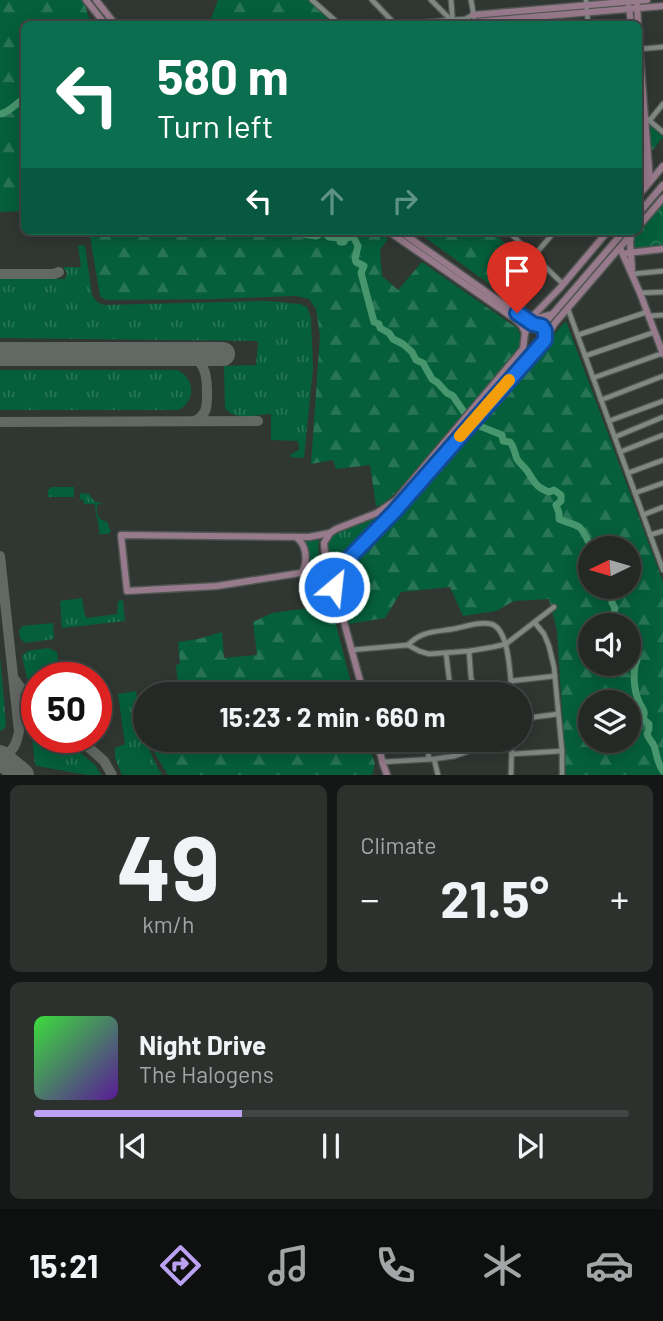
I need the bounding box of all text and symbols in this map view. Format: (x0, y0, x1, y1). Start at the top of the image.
text: 580 m (157, 46, 289, 105)
icon: left (42, 49, 133, 140)
text: Turn left (157, 106, 274, 144)
icon: left (240, 182, 278, 220)
icon: ahead (313, 182, 351, 220)
icon: right (386, 182, 424, 220)
pin (487, 241, 547, 313)
icon: arrive (498, 252, 536, 290)
north arrow (578, 536, 640, 598)
map controls (578, 536, 641, 753)
position arrow (297, 550, 371, 624)
button: sound (578, 613, 641, 676)
speed limit sign: 50 (21, 662, 112, 753)
button: layers (578, 690, 641, 753)
text: 15:23 · 2 min · 660 m (220, 701, 445, 732)
text: 49 (117, 810, 220, 919)
text: Climate (361, 831, 437, 859)
text: 21.5° (440, 866, 549, 928)
text: − (361, 875, 380, 921)
text: + (610, 875, 629, 921)
text: km/h (142, 910, 194, 938)
text: Night Drive (139, 1029, 266, 1060)
text: The Halogens (139, 1060, 274, 1088)
icon: previous (114, 1127, 152, 1165)
icon: pause (312, 1127, 350, 1165)
icon: next (511, 1127, 549, 1165)
icon: directions (156, 1241, 205, 1290)
icon: music (264, 1241, 313, 1290)
icon: phone (371, 1241, 420, 1290)
icon: climate (478, 1241, 527, 1290)
icon: car (585, 1241, 634, 1290)
text: 15:21 (29, 1246, 98, 1284)

